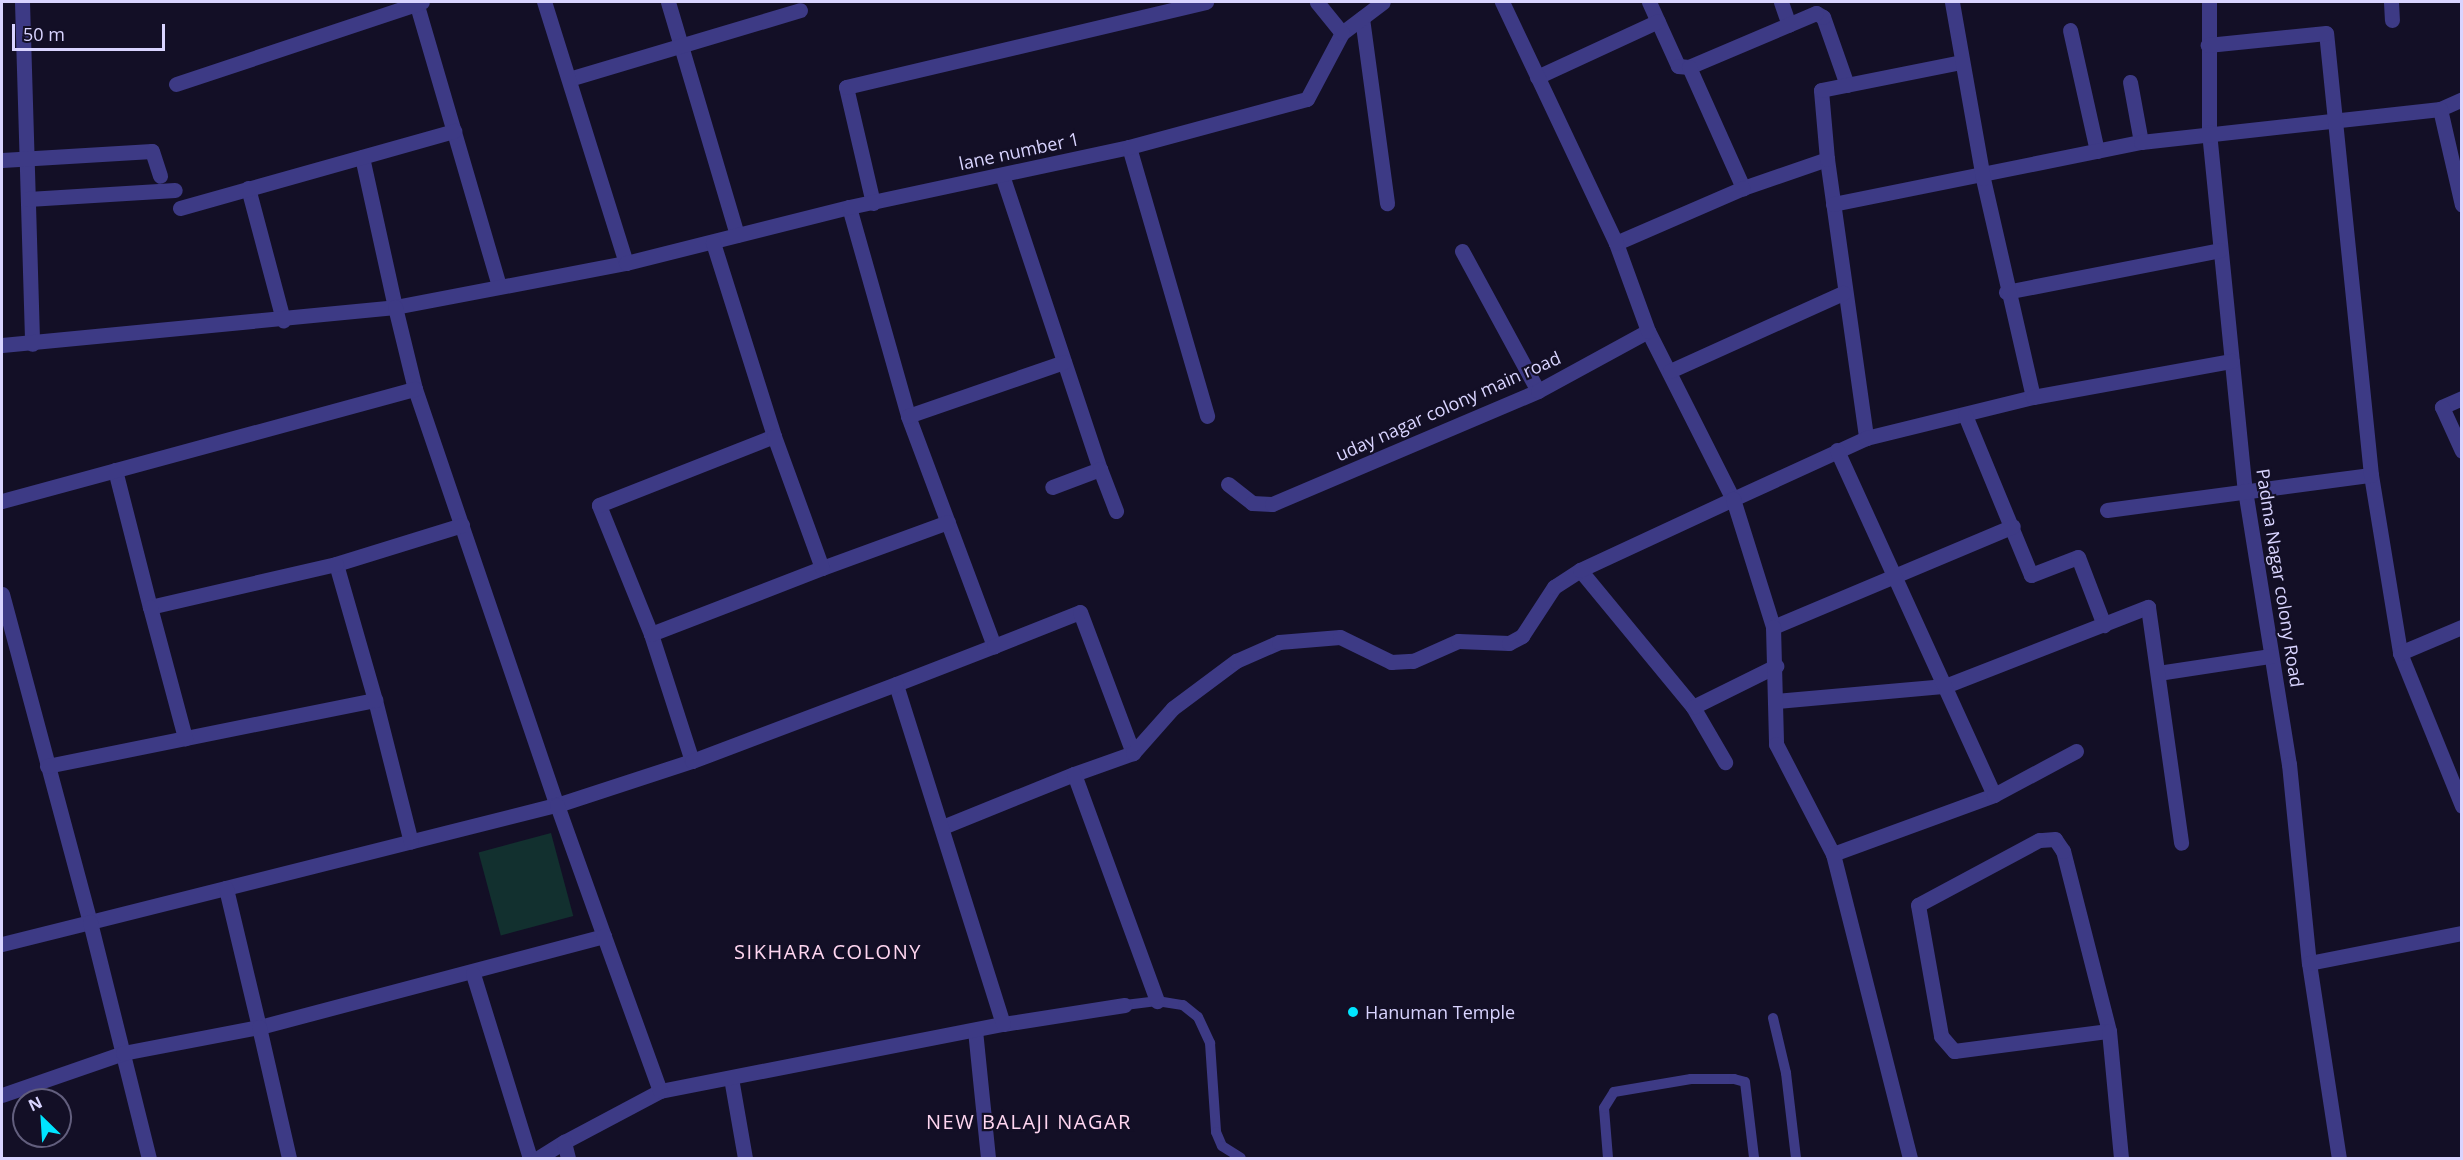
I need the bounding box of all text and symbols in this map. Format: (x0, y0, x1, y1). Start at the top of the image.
scale bar (15, 12, 168, 50)
text: 50 m (23, 22, 65, 46)
street label: lane number 1 (957, 128, 1081, 174)
street label: uday nagar colony main road (1332, 346, 1564, 466)
street label: Padma Nagar colony Road (2252, 467, 2308, 689)
district label: SIKHARA COLONY (734, 939, 922, 963)
place label: Hanuman Temple (1365, 1001, 1515, 1023)
marker: Hanuman Temple (1346, 1005, 1360, 1019)
north arrow (12, 1088, 72, 1148)
text: N (25, 1091, 46, 1116)
district label: NEW BALAJI NAGAR (926, 1109, 1132, 1133)

